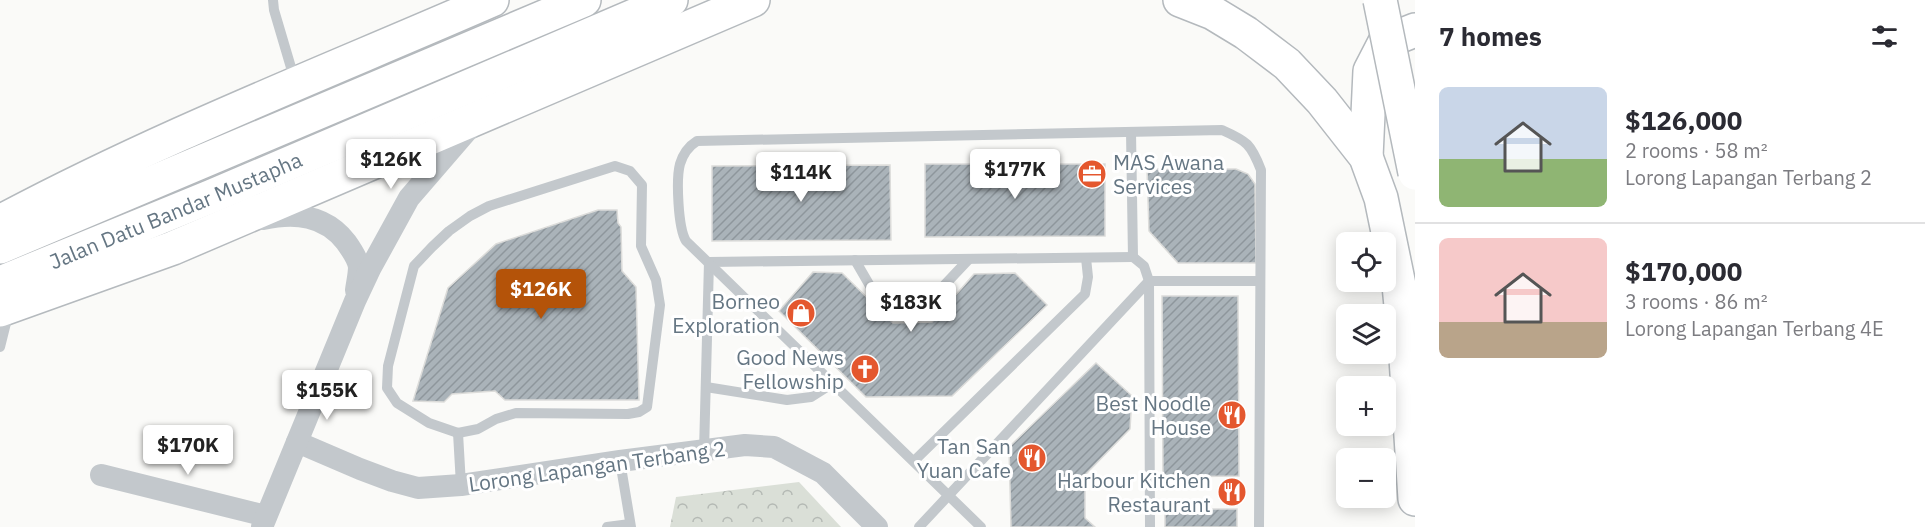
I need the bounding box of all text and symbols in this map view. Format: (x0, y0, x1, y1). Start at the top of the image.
text: 7 homes (1439, 19, 1542, 53)
icon: filters (1868, 20, 1901, 53)
text: $126,000 (1625, 103, 1742, 137)
icon: home (1487, 111, 1559, 183)
text: 2 rooms · 58 m² (1625, 137, 1768, 164)
pin: $126K (349, 139, 433, 190)
street label: Jalan Datu Bandar Mustapha (45, 145, 306, 275)
text: $126K (360, 145, 422, 172)
place label: MAS Awana Services (1113, 148, 1224, 200)
pin: $177K (973, 149, 1057, 200)
pin: $114K (759, 152, 843, 203)
text: $177K (984, 155, 1046, 182)
text: $114K (770, 158, 832, 185)
office icon: MAS Awana Services (1076, 158, 1108, 190)
text: Lorong Lapangan Terbang 2 (1625, 164, 1872, 191)
map controls (1336, 232, 1396, 508)
button: locate (1336, 232, 1396, 292)
text: $170,000 (1625, 254, 1742, 288)
icon: home (1487, 262, 1559, 334)
pin: $126K (499, 269, 583, 320)
text: $126K (510, 275, 572, 302)
pin: $183K (869, 282, 953, 333)
place label: Borneo Exploration (672, 287, 780, 339)
text: $183K (880, 288, 942, 315)
text: 3 rooms · 86 m² (1625, 288, 1768, 315)
shop icon: Borneo Exploration (785, 297, 817, 329)
button: layers (1336, 304, 1396, 364)
text: Lorong Lapangan Terbang 4E (1625, 315, 1884, 342)
place label: Good News Fellowship (736, 343, 844, 395)
church icon: Good News Fellowship (849, 353, 881, 385)
pin: $155K (285, 370, 369, 421)
text: $155K (296, 376, 358, 403)
button: + (1336, 376, 1396, 436)
place label: Best Noodle House (1096, 389, 1211, 441)
restaurant icon: Best Noodle House (1216, 399, 1248, 431)
pin: $170K (146, 425, 230, 476)
text: $170K (157, 431, 219, 458)
place label: Tan San Yuan Cafe (917, 432, 1011, 484)
street label: Lorong Lapangan Terbang 2 (467, 434, 727, 498)
restaurant icon: Tan San Yuan Cafe (1016, 442, 1048, 474)
button: − (1336, 448, 1396, 508)
place label: Harbour Kitchen Restaurant (1057, 466, 1211, 518)
restaurant icon: Harbour Kitchen Restaurant (1216, 476, 1248, 508)

